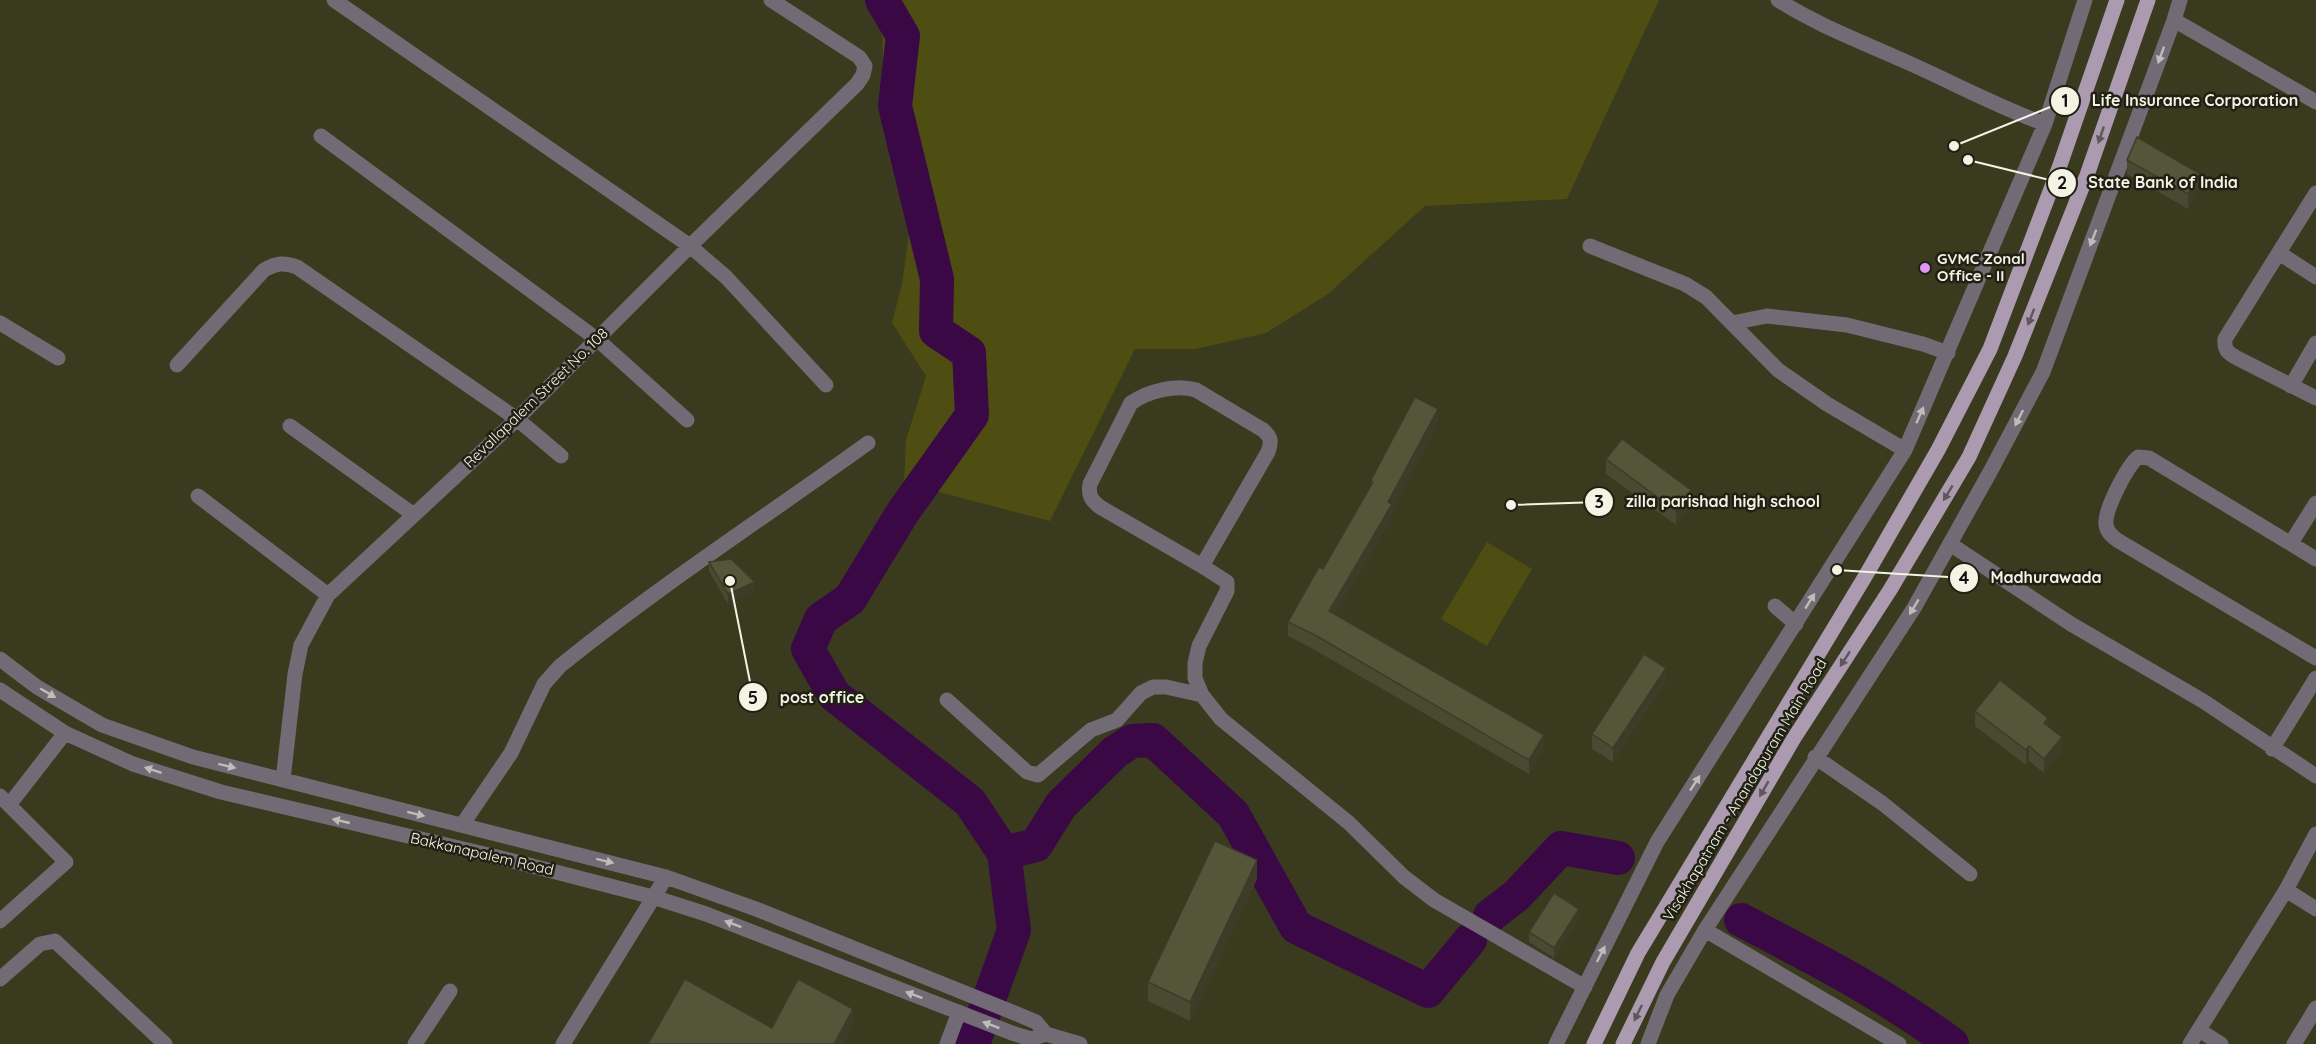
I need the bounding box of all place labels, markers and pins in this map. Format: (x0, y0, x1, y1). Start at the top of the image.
callout: Life Insurance Corporation (2050, 84, 2311, 118)
callout: State Bank of India (2047, 166, 2250, 200)
place label: GVMC Zonal Office - II (1937, 249, 2025, 285)
marker: GVMC Zonal Office - II (1918, 261, 1932, 275)
callout: zilla parishad high school (1584, 485, 1832, 519)
callout: Madhurawada (1949, 561, 2114, 595)
callout: post office (738, 680, 876, 714)

